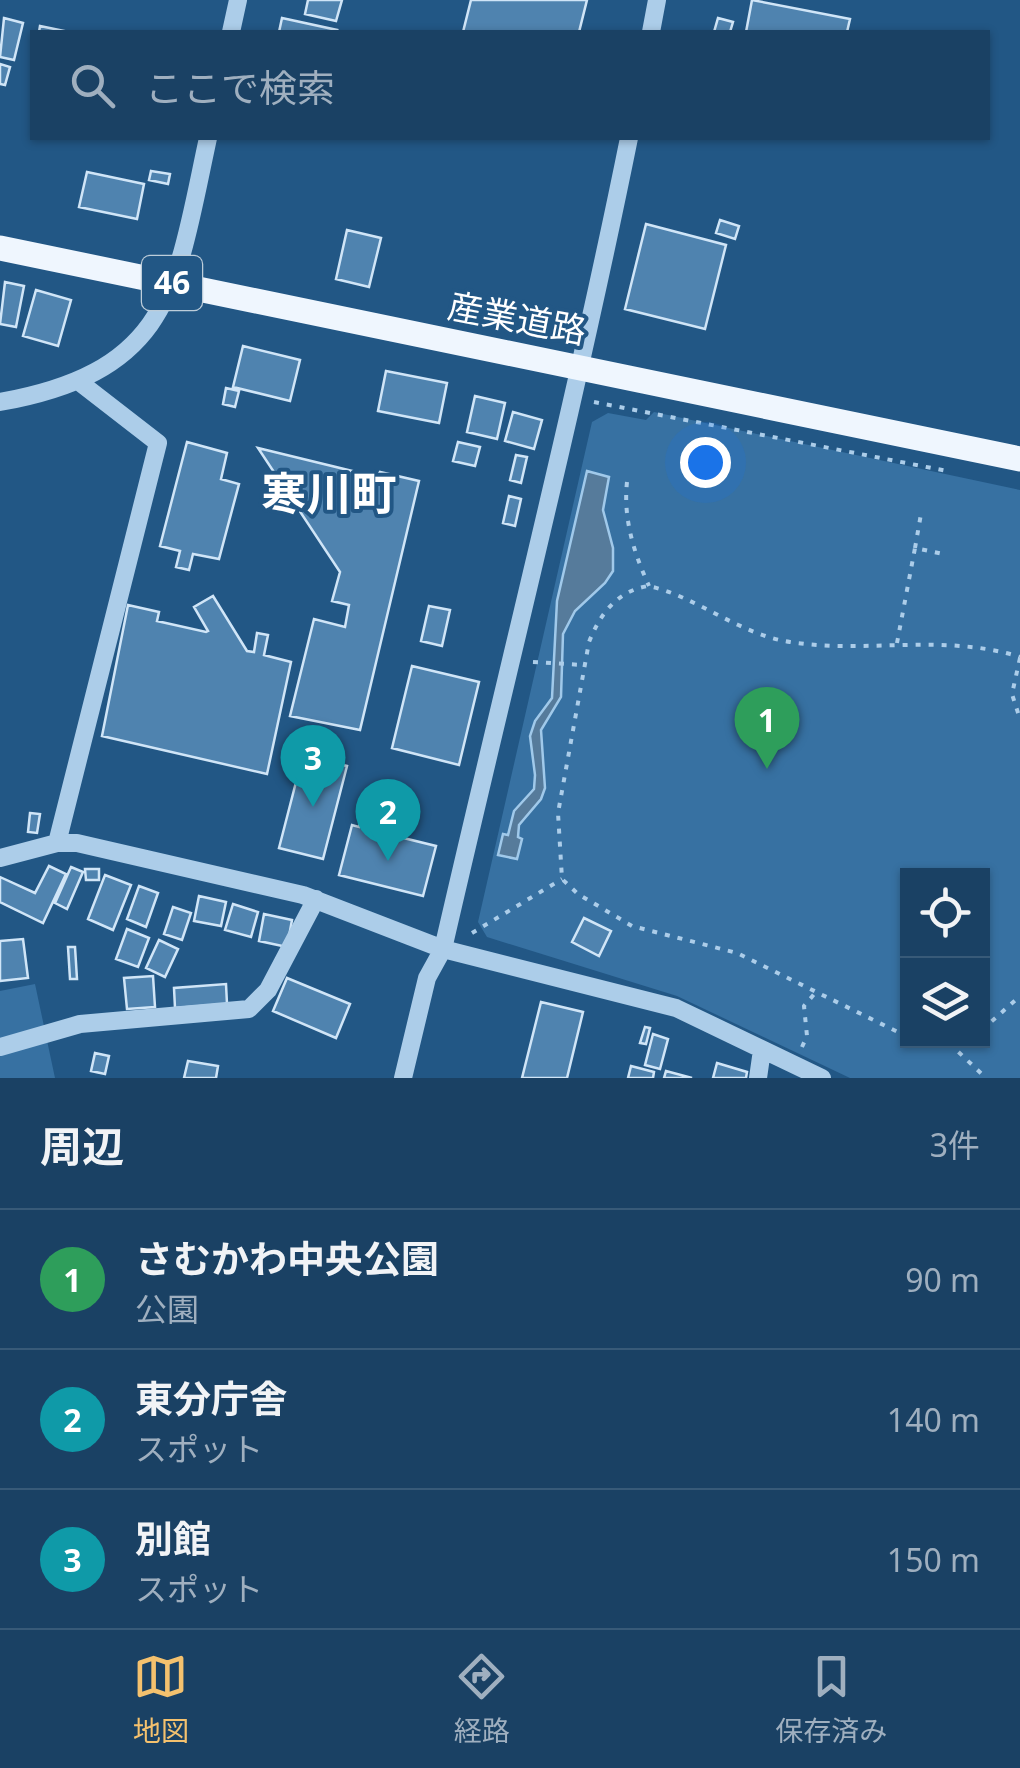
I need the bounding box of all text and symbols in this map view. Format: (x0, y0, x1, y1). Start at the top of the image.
search box (30, 30, 990, 140)
icon: search (65, 58, 120, 113)
text: ここで検索 (145, 61, 335, 113)
road number: 46 (142, 256, 202, 310)
street label: 産業道路 (444, 281, 590, 354)
your location (680, 437, 731, 488)
district label: 寒川町 (261, 462, 397, 523)
pin: 1 (734, 686, 800, 769)
pin: 3 (280, 724, 346, 807)
pin: 2 (356, 778, 420, 861)
map controls (900, 868, 990, 1048)
button: locate (900, 868, 990, 958)
button: layers (900, 958, 990, 1048)
text: 周辺 (40, 1117, 124, 1174)
text: 3件 (930, 1123, 980, 1166)
text: さむかわ中央公園 (135, 1232, 439, 1284)
text: 1 (63, 1258, 82, 1301)
text: 90 m (905, 1258, 980, 1301)
text: 公園 (135, 1287, 199, 1330)
text: 東分庁舎 (135, 1372, 287, 1424)
text: 2 (63, 1398, 82, 1441)
text: 140 m (887, 1398, 980, 1441)
text: スポット (135, 1427, 263, 1470)
text: 別館 (135, 1512, 211, 1564)
text: 3 (63, 1538, 82, 1581)
text: 150 m (887, 1538, 980, 1581)
text: スポット (135, 1567, 263, 1610)
tab: 地図 (133, 1649, 189, 1749)
tab: 経路 (454, 1649, 510, 1749)
tab: 保存済み (775, 1649, 887, 1749)

